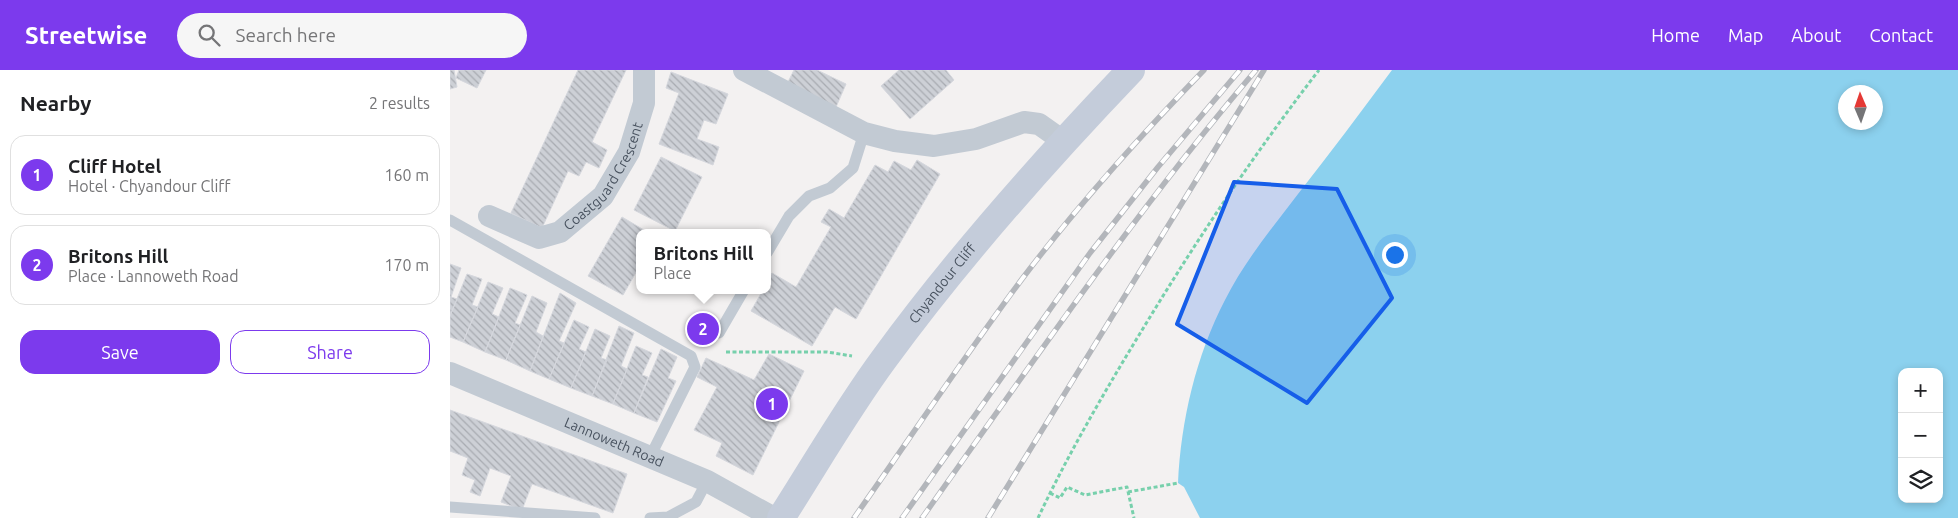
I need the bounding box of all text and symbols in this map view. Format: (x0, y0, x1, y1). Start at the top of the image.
search box (177, 13, 527, 58)
icon: search (195, 21, 223, 49)
text: Streetwise (25, 22, 147, 49)
text: Search here (235, 24, 336, 46)
text: Home (1651, 25, 1700, 45)
text: Map (1728, 25, 1763, 45)
text: About (1791, 25, 1841, 45)
text: Contact (1869, 25, 1933, 45)
north arrow (1838, 85, 1883, 130)
text: Nearby (20, 91, 91, 115)
text: 2 results (369, 94, 430, 112)
street label: Coastguard Crescent (560, 120, 646, 234)
text: Cliff Hotel (68, 155, 161, 177)
text: 1 (32, 166, 42, 184)
text: 160 m (384, 166, 429, 184)
text: Hotel · Chyandour Cliff (68, 177, 231, 195)
popup (636, 229, 771, 294)
street label: Chyandour Cliff (906, 240, 979, 326)
text: Britons Hill (653, 242, 754, 264)
your location (1382, 242, 1408, 268)
text: Britons Hill (68, 245, 168, 267)
text: 2 (32, 256, 42, 274)
text: 170 m (384, 256, 429, 274)
text: Place (653, 264, 692, 282)
text: Place · Lannoweth Road (68, 267, 239, 285)
pin: 2 (687, 310, 719, 348)
button: Save (20, 330, 220, 374)
button: Share (230, 330, 430, 374)
map controls (1898, 368, 1943, 503)
button: + (1898, 368, 1943, 413)
pin: 1 (756, 385, 788, 423)
button: − (1898, 413, 1943, 458)
street label: Lannoweth Road (562, 414, 666, 470)
button: layers (1898, 458, 1943, 503)

